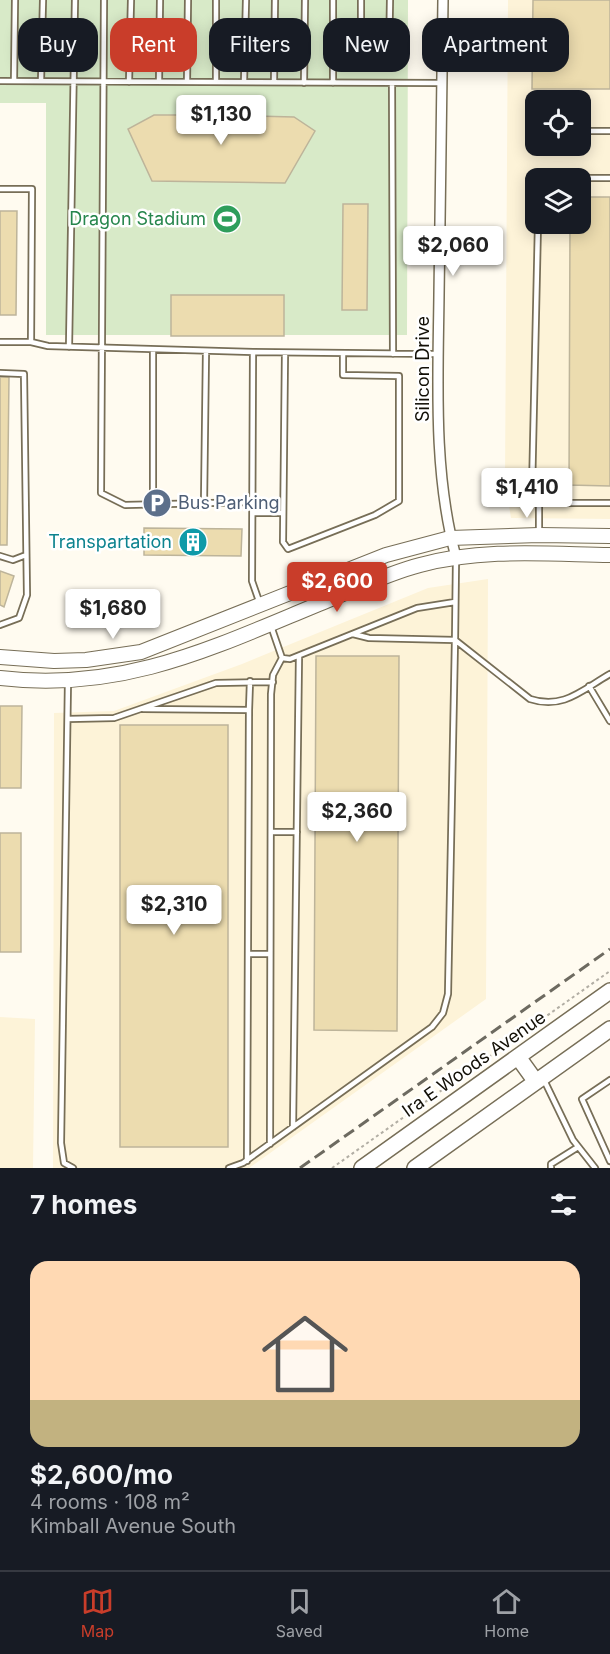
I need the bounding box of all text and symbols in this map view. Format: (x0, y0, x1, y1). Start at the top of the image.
chip: Buy (18, 18, 98, 72)
chip: Rent (110, 18, 197, 72)
chip: Filters (209, 18, 311, 72)
chip: New (323, 18, 410, 72)
chip: Apartment (422, 18, 569, 72)
map controls (525, 90, 591, 234)
button: locate (525, 90, 591, 156)
pin: $1,130 (172, 95, 270, 146)
text: $1,130 (190, 102, 252, 126)
button: layers (525, 168, 591, 234)
sports icon: Dragon Stadium (211, 203, 243, 235)
place label: Dragon Stadium (69, 208, 206, 229)
pin: $2,060 (404, 226, 502, 277)
text: $2,060 (417, 233, 489, 257)
street label: Silicon Drive (412, 316, 433, 422)
pin: $1,410 (478, 468, 576, 519)
text: $1,410 (495, 475, 559, 499)
parking icon: Bus Parking (141, 487, 173, 519)
place label: Bus Parking (178, 492, 280, 513)
building icon: Transpartation (177, 526, 209, 558)
place label: Transpartation (48, 531, 172, 552)
pin: $2,600 (288, 562, 386, 613)
text: $2,600 (301, 569, 373, 593)
pin: $1,680 (64, 589, 162, 640)
text: $1,680 (79, 596, 147, 620)
pin: $2,360 (308, 792, 406, 843)
text: $2,360 (321, 799, 393, 823)
pin: $2,310 (125, 885, 223, 936)
text: $2,310 (141, 892, 207, 916)
street label: Ira E Woods Avenue (398, 1006, 549, 1121)
icon: filters (547, 1188, 580, 1221)
text: 7 homes (30, 1189, 137, 1220)
icon: home (251, 1300, 359, 1408)
text: $2,600/mo (30, 1459, 173, 1490)
text: 4 rooms · 108 m² (30, 1490, 190, 1514)
text: Kimball Avenue South (30, 1514, 236, 1538)
tab: Map (81, 1585, 114, 1641)
tab: Saved (276, 1585, 323, 1641)
tab: Home (484, 1585, 529, 1641)

